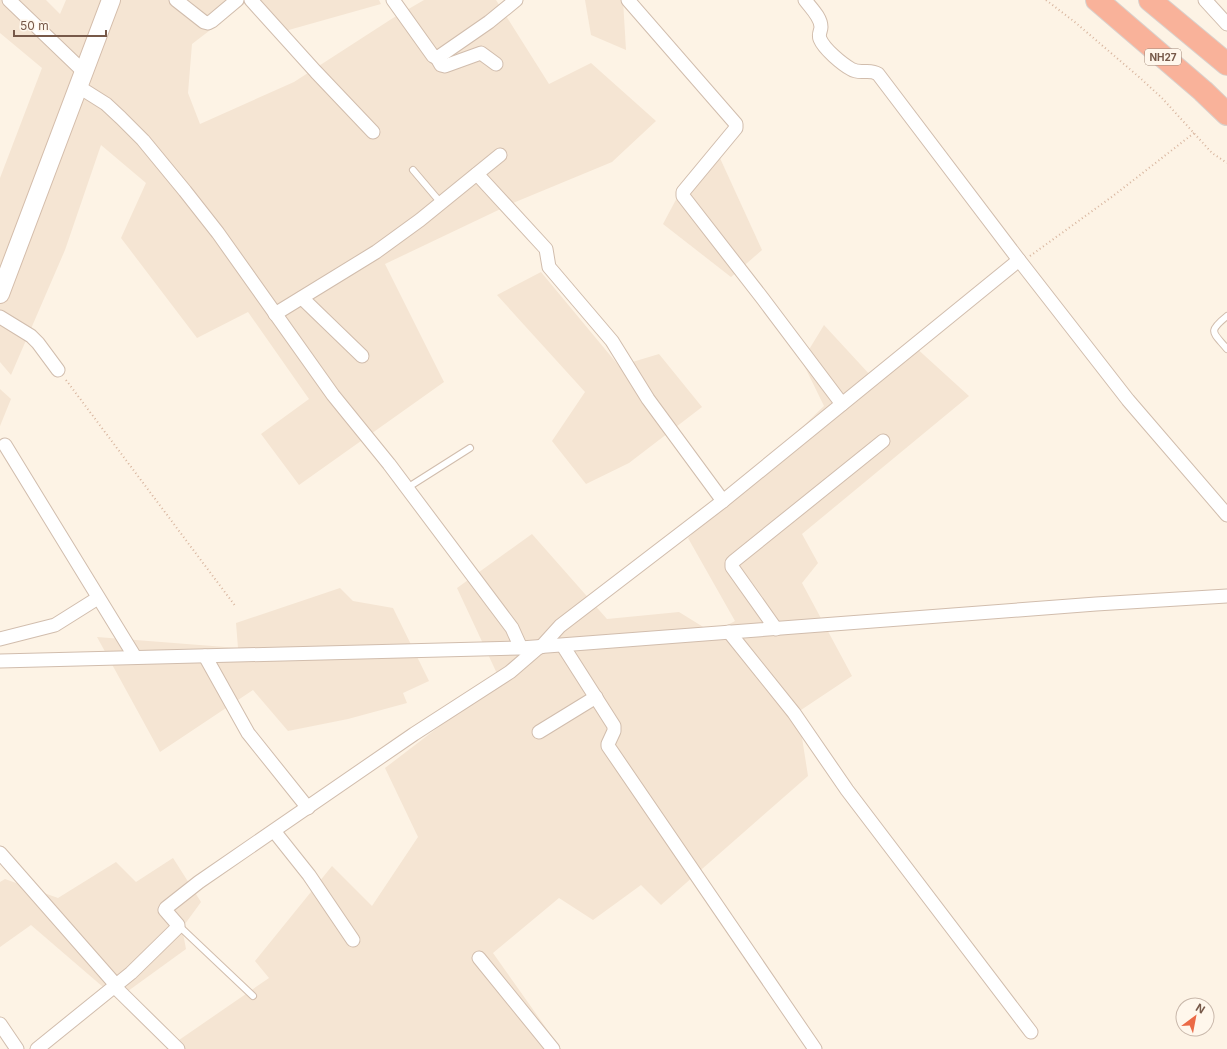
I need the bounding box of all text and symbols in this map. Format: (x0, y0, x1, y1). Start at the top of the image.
scale bar (14, 12, 106, 38)
text: 50 m (20, 18, 49, 33)
road number: NH27 (1145, 49, 1181, 65)
north arrow (1175, 997, 1215, 1037)
text: N (1193, 1000, 1208, 1017)

